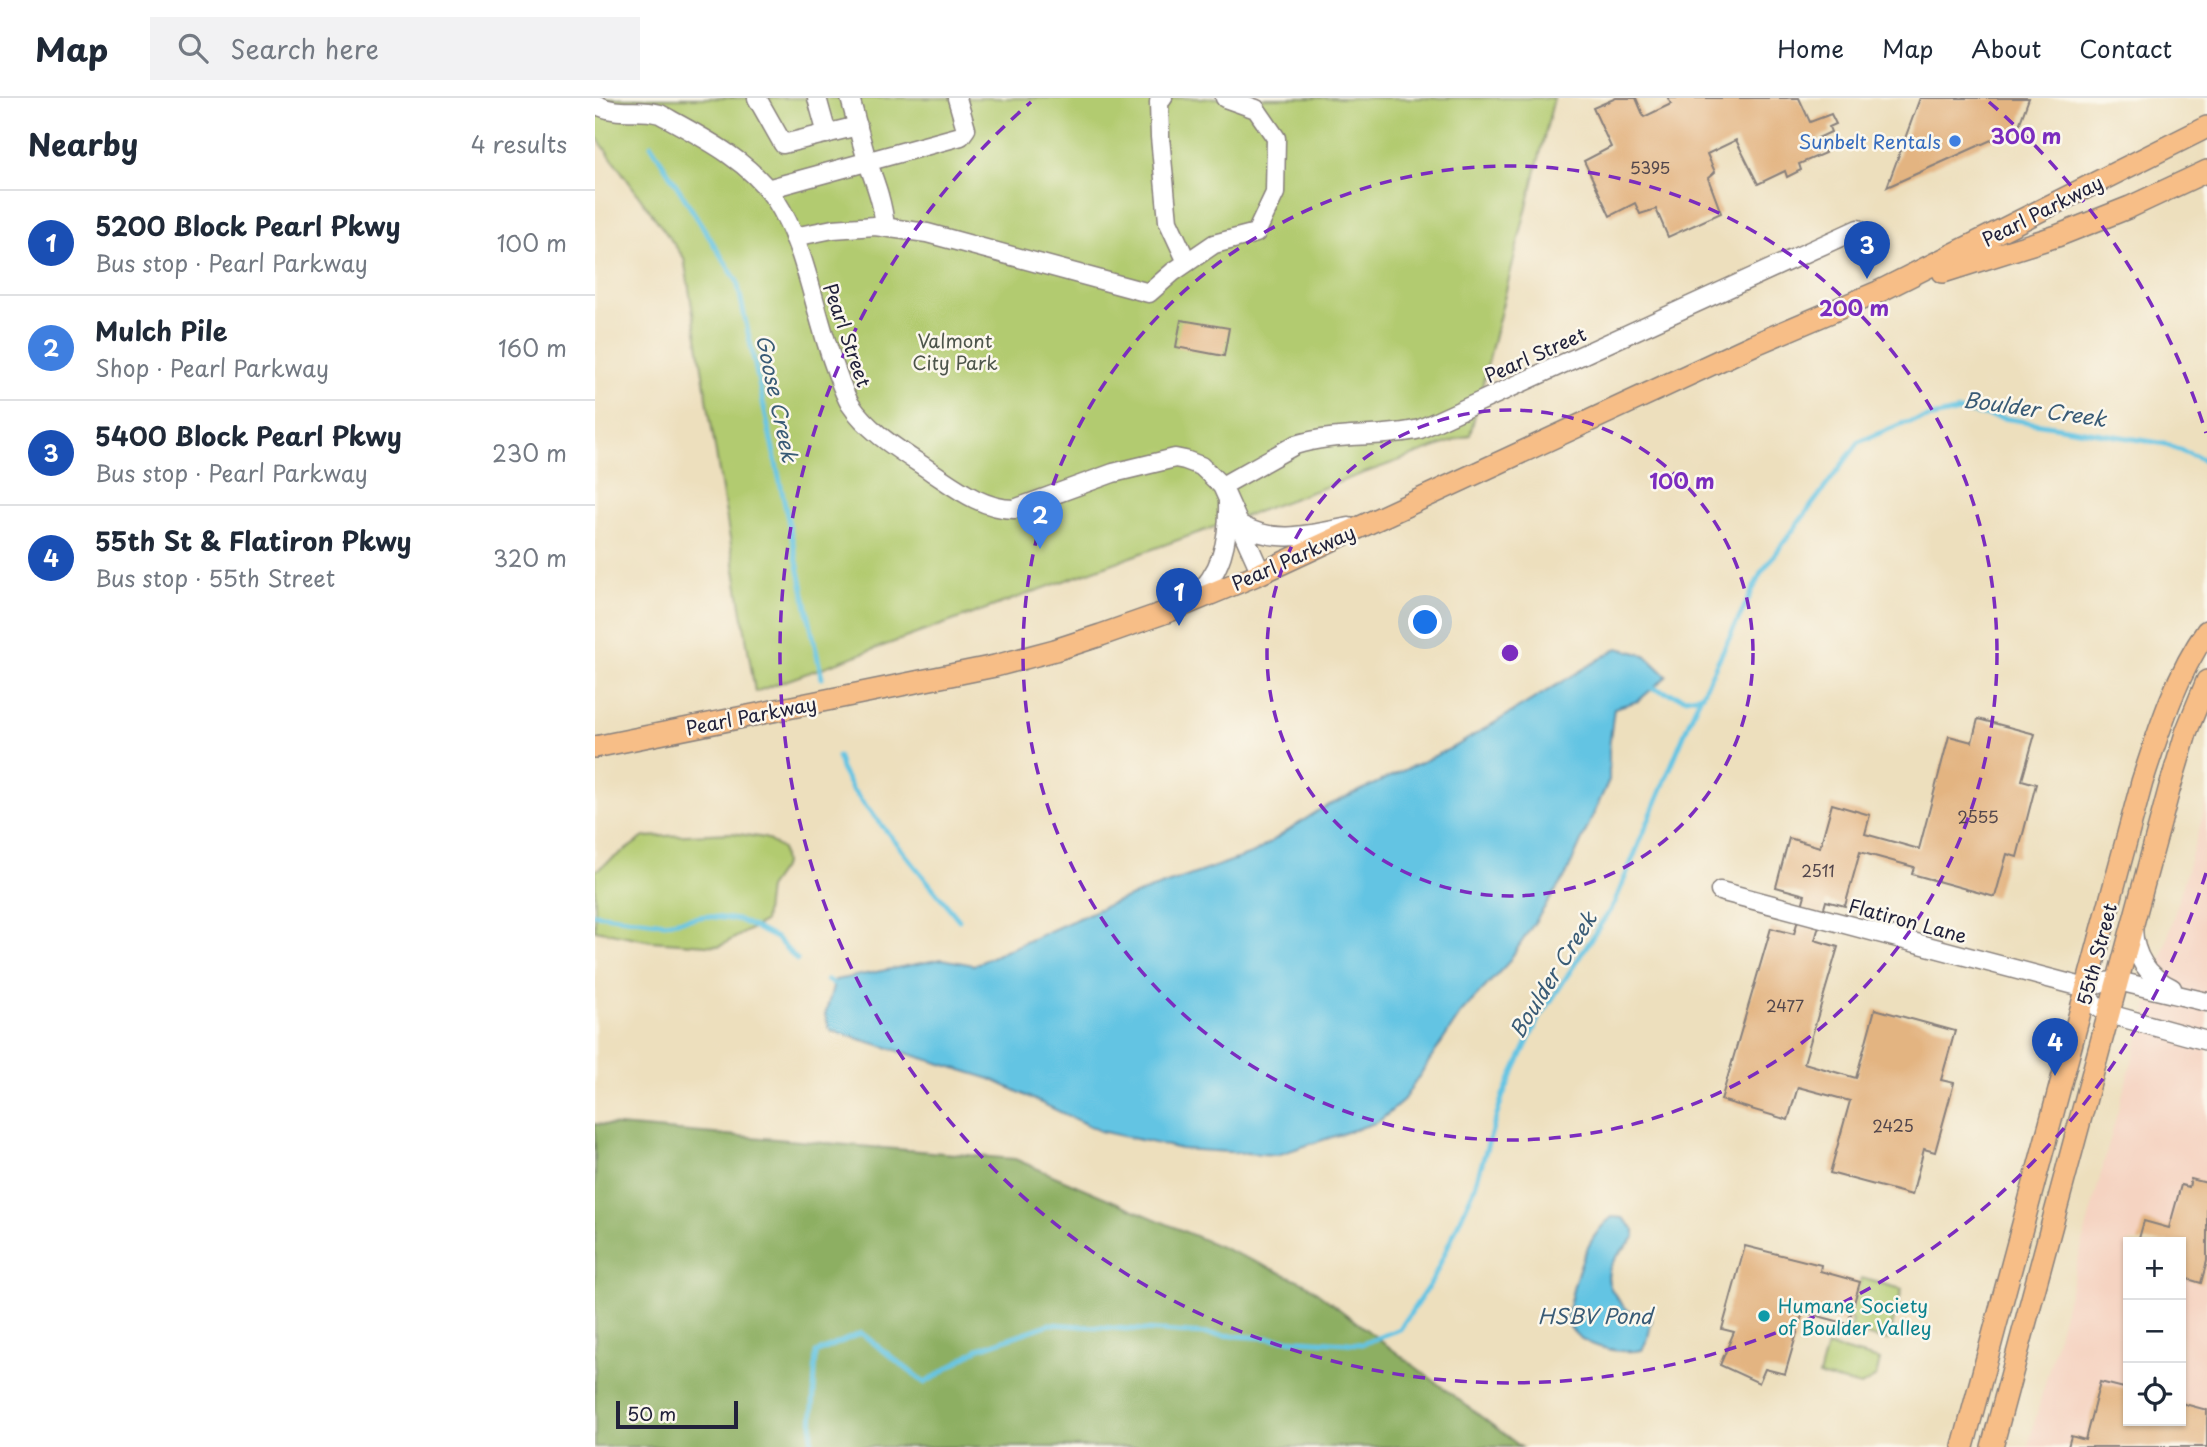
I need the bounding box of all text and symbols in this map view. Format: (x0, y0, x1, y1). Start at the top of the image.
search box (150, 17, 640, 80)
text: Map (35, 23, 108, 73)
icon: search (174, 29, 212, 67)
text: Search here (230, 29, 379, 68)
text: Home (1777, 30, 1844, 66)
text: Map (1882, 30, 1933, 66)
text: About (1971, 30, 2041, 66)
text: Contact (2079, 30, 2172, 66)
text: 300 m (1991, 119, 2061, 151)
text: Nearby (28, 121, 138, 166)
text: 4 results (471, 126, 567, 161)
place label: Sunbelt Rentals (1799, 127, 1941, 155)
marker: Sunbelt Rentals (1947, 133, 1963, 149)
house number: 5395 (1630, 155, 1670, 179)
street label: Pearl Parkway (1977, 168, 2107, 252)
text: 5200 Block Pearl Pkwy (95, 206, 400, 245)
pin: 3 (1844, 221, 1890, 279)
text: 1 (46, 225, 57, 260)
text: 100 m (497, 225, 567, 260)
text: Bus stop · Pearl Parkway (95, 245, 368, 280)
street label: Pearl Street (817, 279, 879, 391)
text: 200 m (1819, 291, 1889, 323)
text: Mulch Pile (95, 311, 227, 350)
street label: Pearl Street (1480, 319, 1590, 389)
park label: Valmont City Park (912, 326, 998, 376)
text: 2 (43, 330, 59, 365)
text: 160 m (498, 330, 567, 365)
water label: Goose Creek (749, 331, 807, 466)
text: Shop · Pearl Parkway (95, 350, 329, 385)
water label: Boulder Creek (1962, 382, 2110, 434)
text: 5400 Block Pearl Pkwy (95, 416, 402, 455)
text: 3 (43, 435, 59, 470)
text: 230 m (492, 435, 567, 470)
text: Bus stop · Pearl Parkway (95, 455, 368, 490)
text: 100 m (1649, 464, 1715, 496)
pin: 2 (1017, 491, 1063, 549)
street label: Pearl Parkway (1227, 517, 1359, 597)
text: 55th St & Flatiron Pkwy (95, 521, 412, 560)
text: 4 (43, 540, 59, 575)
text: 320 m (493, 540, 567, 575)
text: Bus stop · 55th Street (95, 560, 335, 595)
pin: 1 (1156, 568, 1202, 626)
your location (1408, 605, 1442, 639)
centre of rings (1498, 641, 1522, 665)
street label: Pearl Parkway (683, 689, 819, 741)
house number: 2555 (1957, 804, 1999, 828)
house number: 2511 (1801, 858, 1835, 882)
street label: Flatiron Lane (1846, 891, 1970, 949)
street label: 55th Street (2069, 900, 2123, 1008)
water label: Boulder Creek (1500, 904, 1604, 1043)
house number: 2477 (1766, 993, 1804, 1017)
pin: 4 (2032, 1018, 2078, 1076)
house number: 2425 (1872, 1113, 1914, 1137)
map controls (2123, 1237, 2186, 1426)
button: + (2123, 1237, 2186, 1300)
place label: Humane Society of Boulder Valley (1778, 1291, 1932, 1341)
water label: HSBV Pond (1538, 1299, 1656, 1331)
button: − (2123, 1300, 2186, 1363)
marker: Humane Society of Boulder Valley (1756, 1308, 1772, 1324)
button: locate (2123, 1363, 2186, 1426)
scale bar (616, 1398, 739, 1430)
text: 50 m (627, 1399, 676, 1427)

